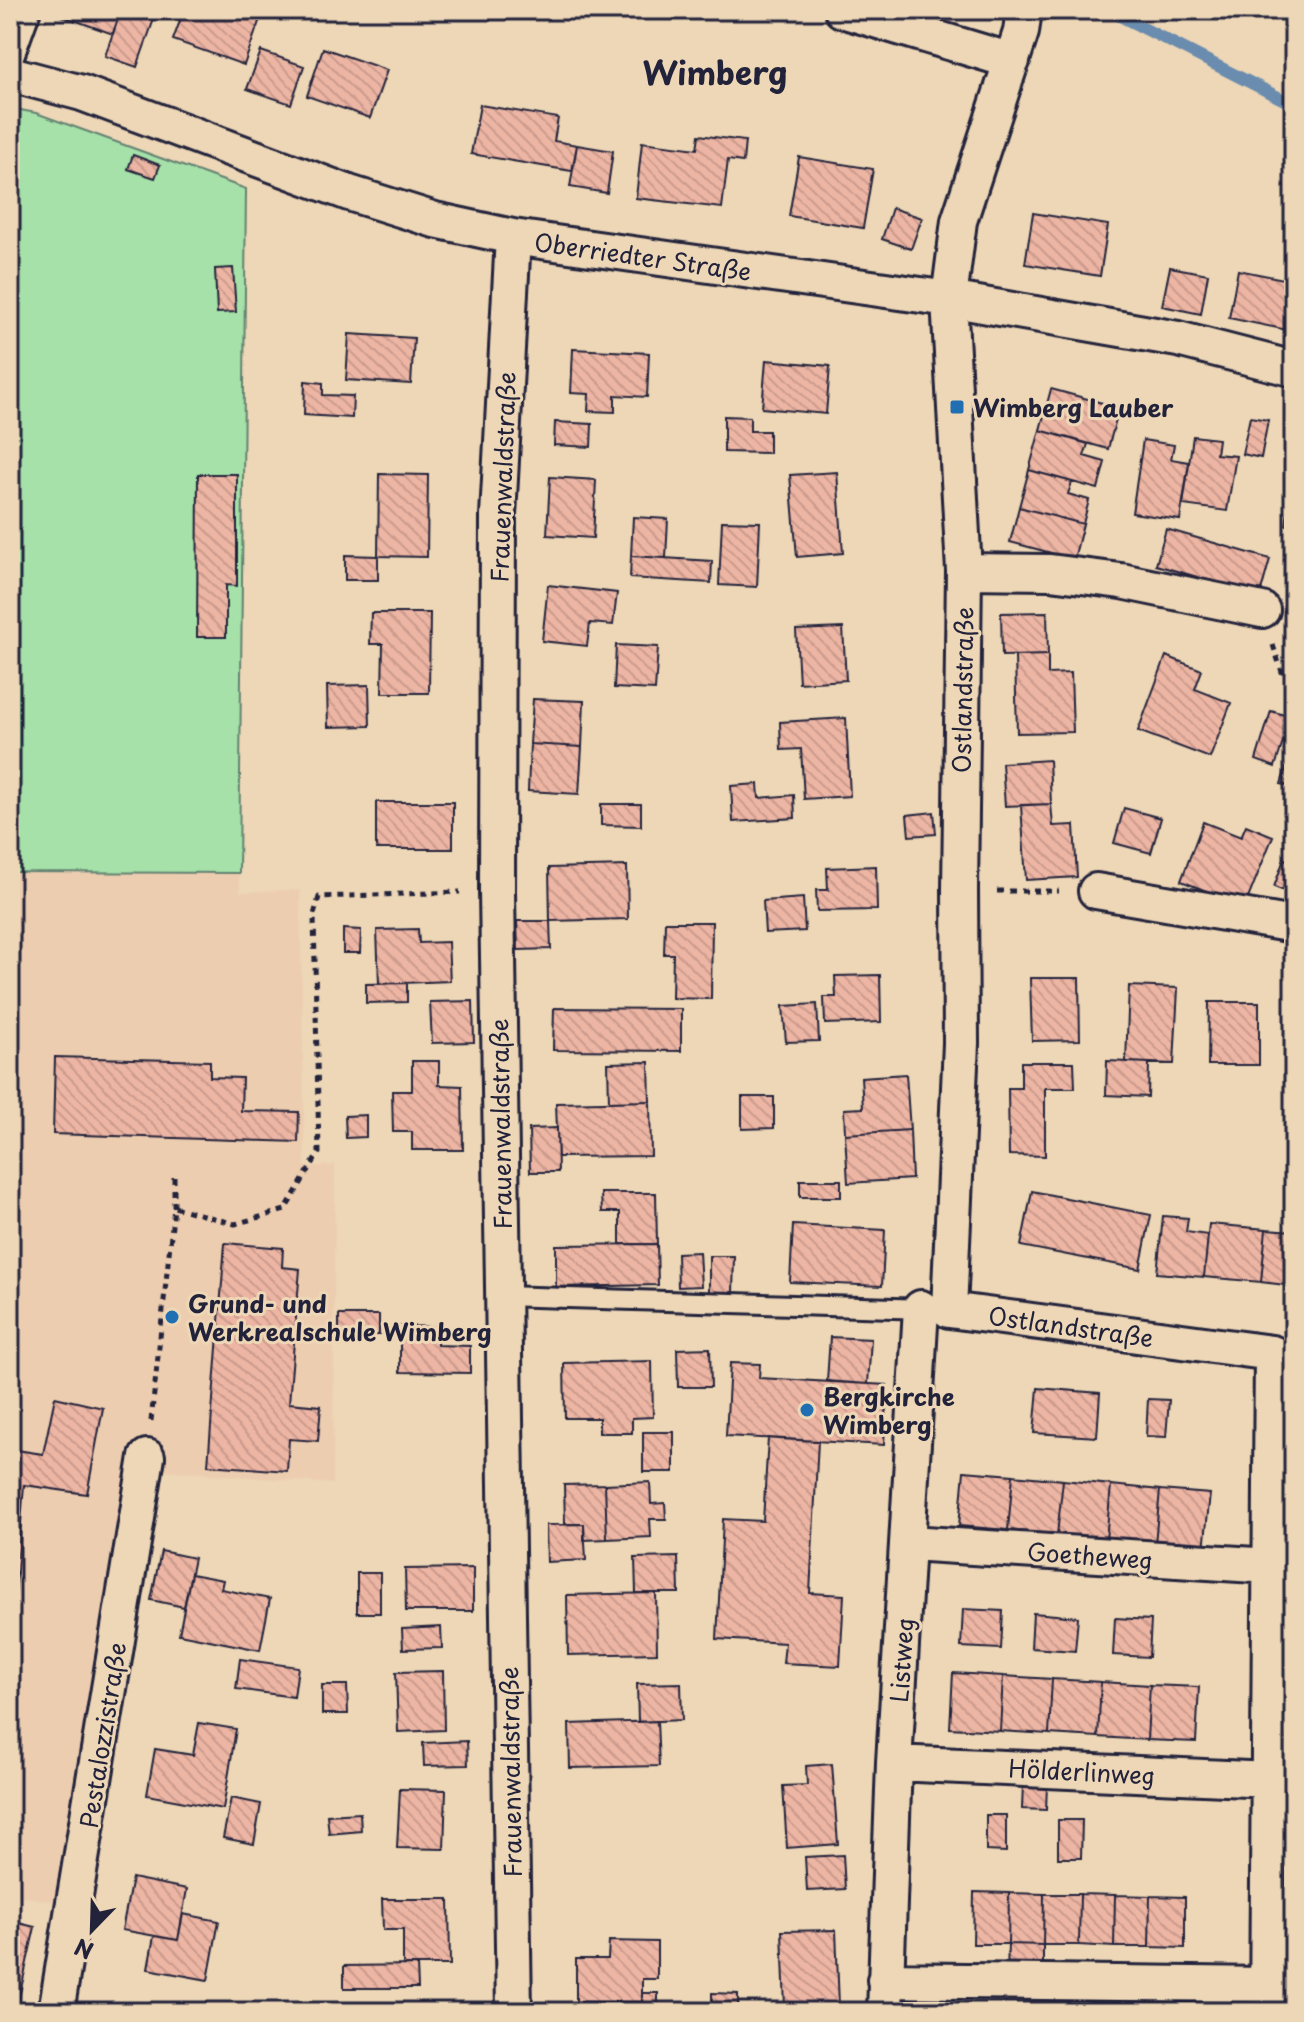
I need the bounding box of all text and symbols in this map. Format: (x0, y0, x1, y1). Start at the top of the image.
district label: Wimberg (643, 48, 787, 96)
street label: Oberriedter Straße (532, 223, 754, 289)
street label: Frauenwaldstraße (480, 371, 524, 583)
place label: Wimberg Lauber (973, 389, 1174, 425)
marker: Wimberg Lauber (948, 398, 966, 416)
street label: Ostlandstraße (943, 607, 981, 773)
street label: Frauenwaldstraße (480, 1018, 520, 1230)
place label: Grund- und Werkrealschule Wimberg (188, 1285, 492, 1349)
street label: Ostlandstraße (986, 1297, 1156, 1355)
marker: Grund- und Werkrealschule Wimberg (163, 1308, 181, 1326)
place label: Bergkirche Wimberg (823, 1378, 955, 1442)
marker: Bergkirche Wimberg (798, 1401, 816, 1419)
street label: Goetheweg (1026, 1533, 1154, 1577)
street label: Listweg (880, 1616, 922, 1704)
street label: Pestalozzistraße (70, 1640, 134, 1830)
street label: Frauenwaldstraße (490, 1666, 530, 1878)
street label: Hölderlinweg (1008, 1749, 1156, 1793)
north arrow (52, 1890, 132, 1970)
text: N (69, 1931, 98, 1968)

